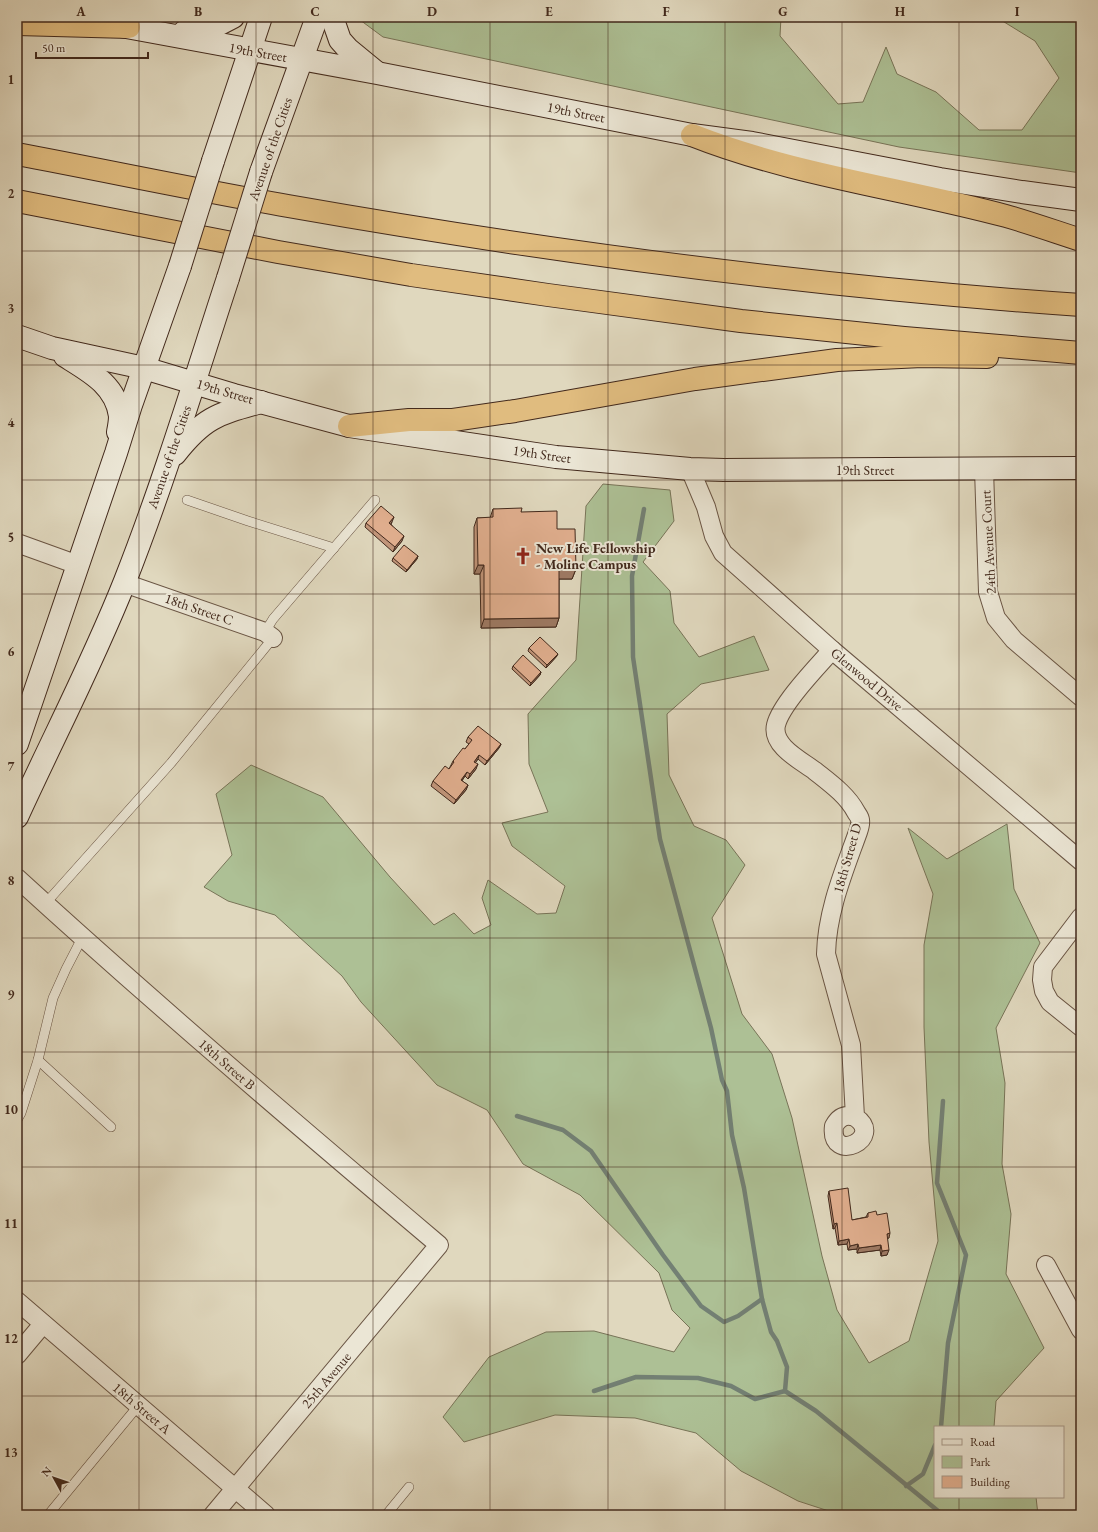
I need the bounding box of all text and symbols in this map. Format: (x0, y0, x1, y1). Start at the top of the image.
text: A (75, 3, 86, 20)
text: B (194, 3, 202, 20)
text: C (310, 3, 320, 20)
text: D (427, 3, 437, 20)
text: E (545, 3, 553, 20)
text: F (662, 3, 670, 20)
text: G (778, 3, 788, 20)
text: H (895, 3, 906, 20)
text: I (1015, 3, 1020, 20)
scale bar (36, 34, 148, 60)
street label: 19th Street (228, 38, 289, 66)
text: 50 m (42, 40, 66, 56)
text: 1 (8, 71, 15, 88)
street label: Avenue of the Cities (244, 94, 296, 204)
street label: 19th Street (546, 98, 607, 127)
text: 2 (8, 185, 15, 202)
text: 3 (8, 300, 15, 317)
street label: 19th Street (194, 374, 256, 408)
street label: Avenue of the Cities (143, 402, 195, 512)
text: 4 (8, 414, 15, 431)
street label: 19th Street (512, 441, 573, 467)
street label: 19th Street (836, 461, 895, 479)
street label: 24th Avenue Court (976, 489, 1000, 594)
text: 5 (8, 529, 14, 546)
place label: New Life Fellowship - Moline Campus (536, 539, 656, 573)
church icon: New Life Fellowship - Moline Campus (513, 546, 533, 566)
street label: 18th Street C (162, 589, 236, 629)
text: 6 (8, 643, 15, 660)
street label: Glenwood Drive (827, 644, 907, 715)
text: 7 (8, 758, 15, 775)
street label: 18th Street D (828, 821, 866, 895)
text: 8 (8, 872, 15, 889)
text: 9 (8, 986, 15, 1003)
street label: 18th Street B (195, 1034, 259, 1094)
text: 10 (4, 1101, 18, 1118)
text: 11 (4, 1215, 18, 1232)
text: 12 (4, 1330, 18, 1347)
street label: 25th Avenue (297, 1348, 355, 1412)
street label: 18th Street A (109, 1378, 175, 1438)
legend (934, 1426, 1064, 1498)
text: Road (970, 1434, 996, 1450)
text: 13 (4, 1444, 18, 1461)
text: Park (970, 1454, 991, 1470)
north arrow (34, 1458, 74, 1498)
text: N (38, 1464, 55, 1479)
text: Building (970, 1474, 1011, 1490)

